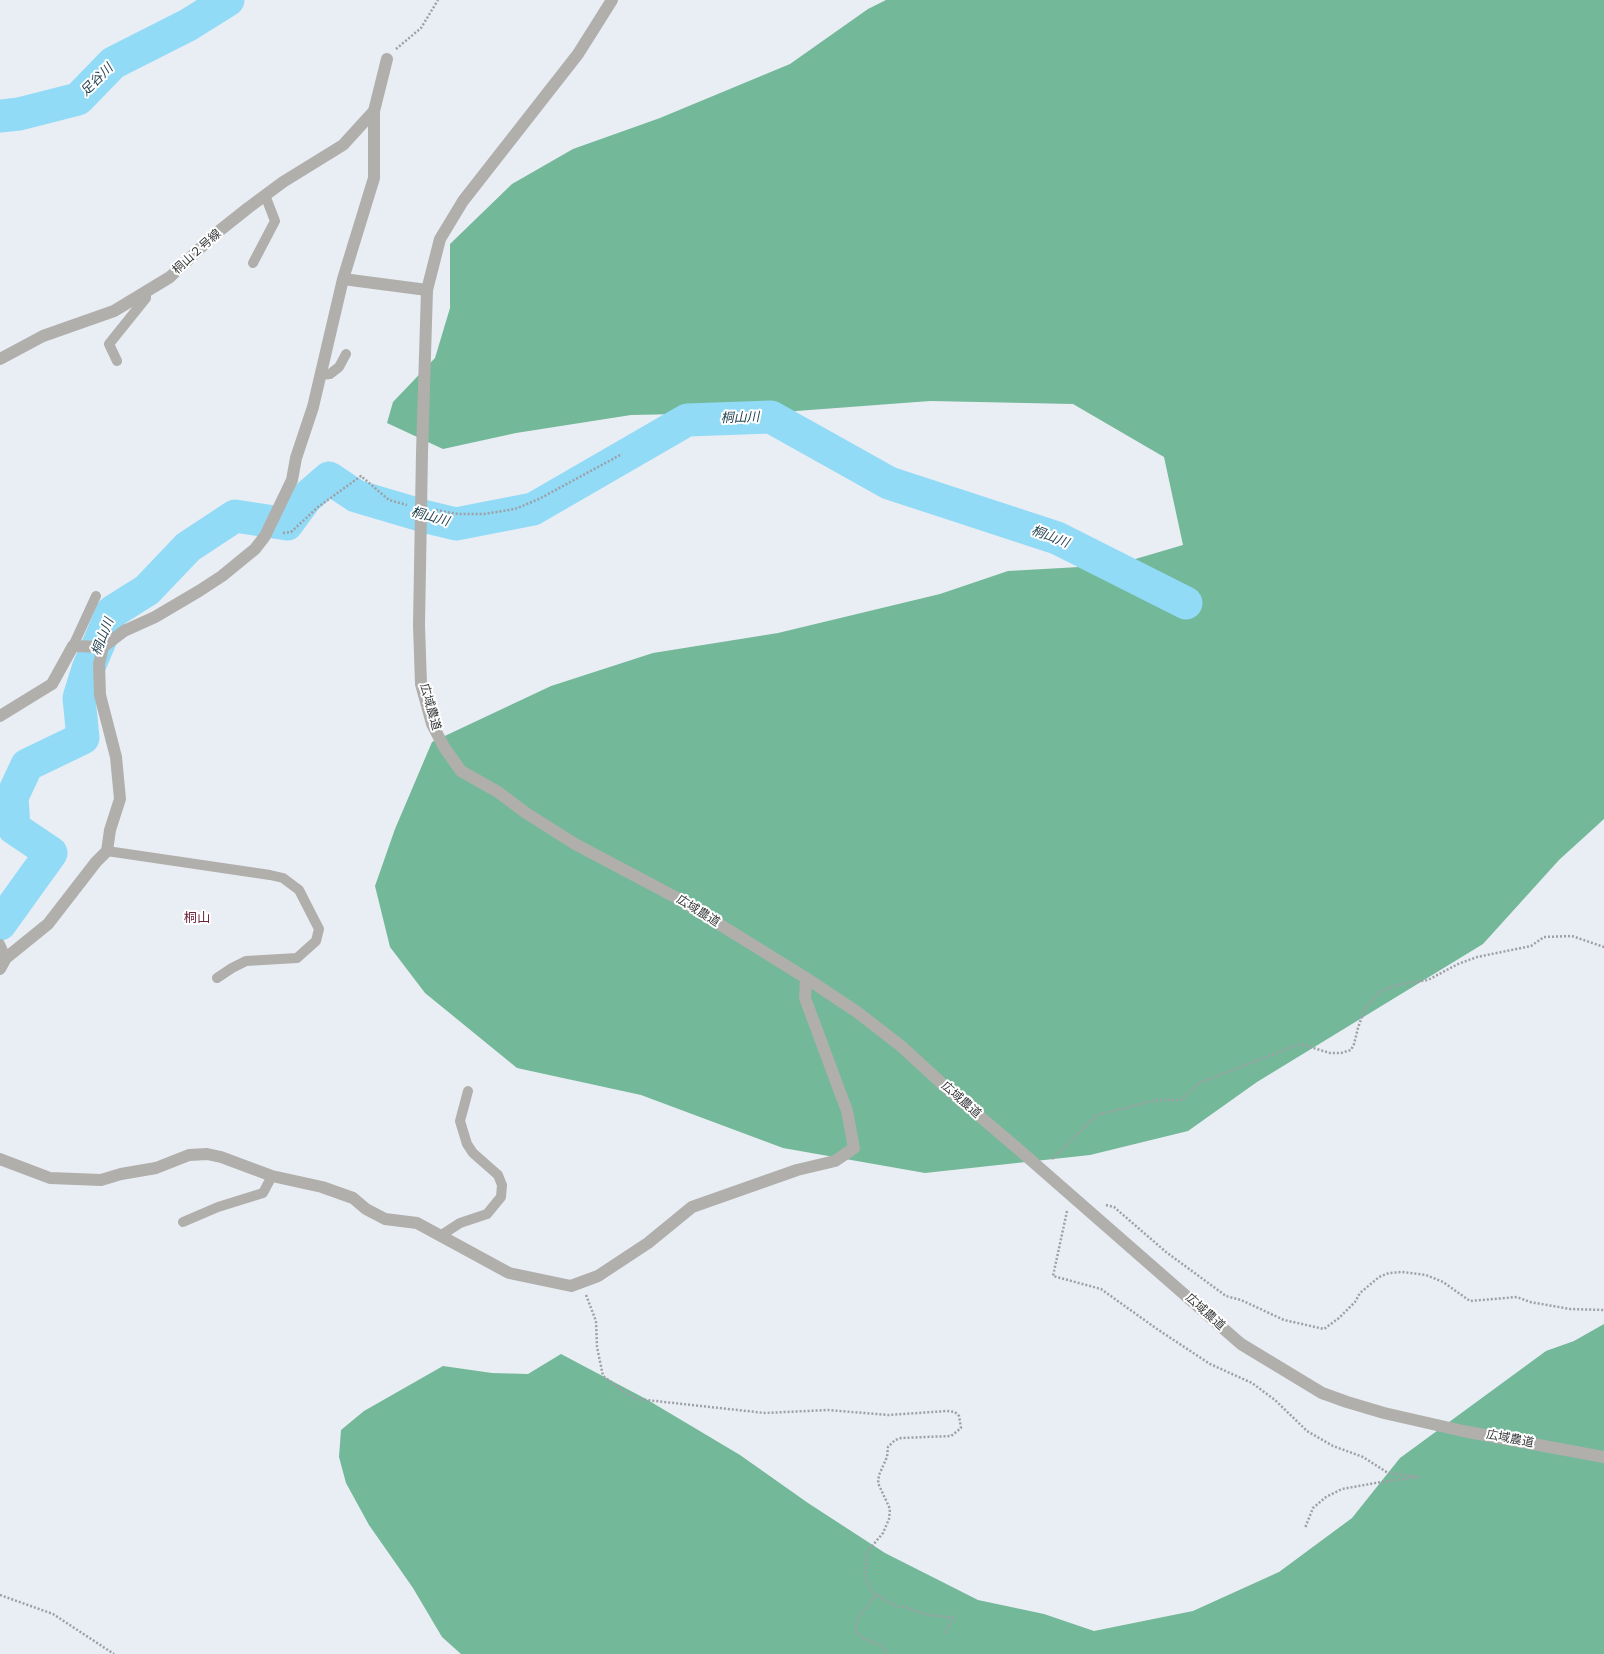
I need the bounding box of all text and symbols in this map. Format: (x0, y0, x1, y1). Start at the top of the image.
water label: 足谷川 (78, 61, 116, 99)
street label: 桐山２号線 (170, 227, 224, 277)
water label: 桐山川 (720, 410, 760, 426)
water label: 桐山川 (409, 504, 451, 530)
water label: 桐山川 (1029, 523, 1071, 551)
water label: 桐山川 (89, 616, 117, 658)
street label: 広域農道 (416, 682, 444, 732)
street label: 広域農道 (674, 892, 722, 930)
district label: 桐山 (184, 910, 210, 926)
street label: 広域農道 (938, 1079, 984, 1121)
street label: 広域農道 (1182, 1291, 1228, 1333)
street label: 広域農道 (1485, 1427, 1535, 1451)

